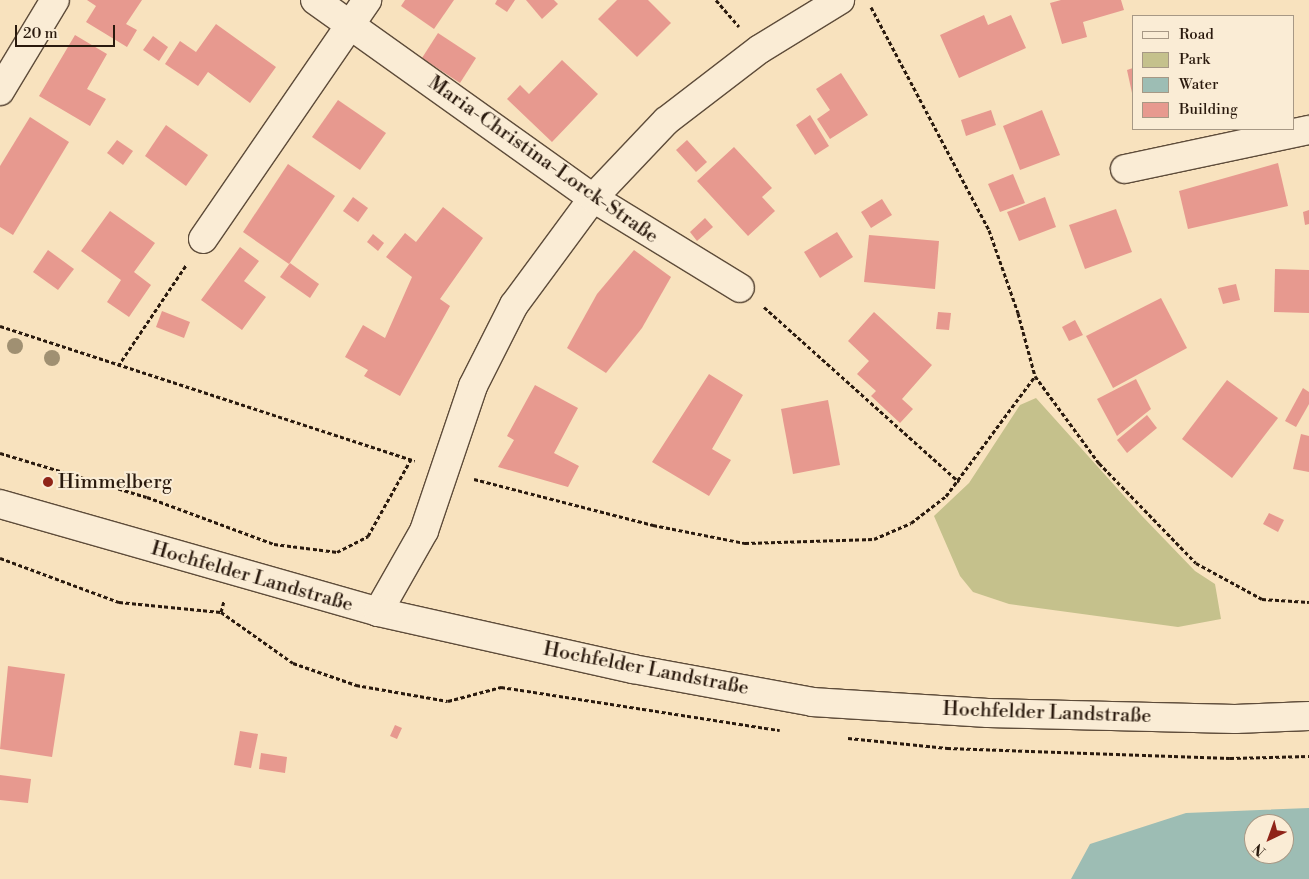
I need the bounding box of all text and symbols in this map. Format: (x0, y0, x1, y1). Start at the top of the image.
scale bar (18, 15, 118, 47)
legend (1132, 15, 1294, 130)
text: 20 m (23, 24, 58, 43)
text: Road (1179, 25, 1214, 44)
text: Park (1179, 50, 1210, 69)
street label: Maria-Christina-Lorck-Straße (423, 71, 663, 249)
text: Water (1179, 75, 1218, 94)
text: Building (1179, 100, 1238, 119)
place label: Himmelberg (58, 470, 172, 494)
marker: Himmelberg (42, 476, 54, 488)
street label: Hochfelder Landstraße (148, 537, 356, 617)
street label: Hochfelder Landstraße (541, 637, 751, 701)
street label: Hochfelder Landstraße (942, 697, 1152, 729)
north arrow (1244, 814, 1294, 864)
text: N (1249, 839, 1270, 860)

